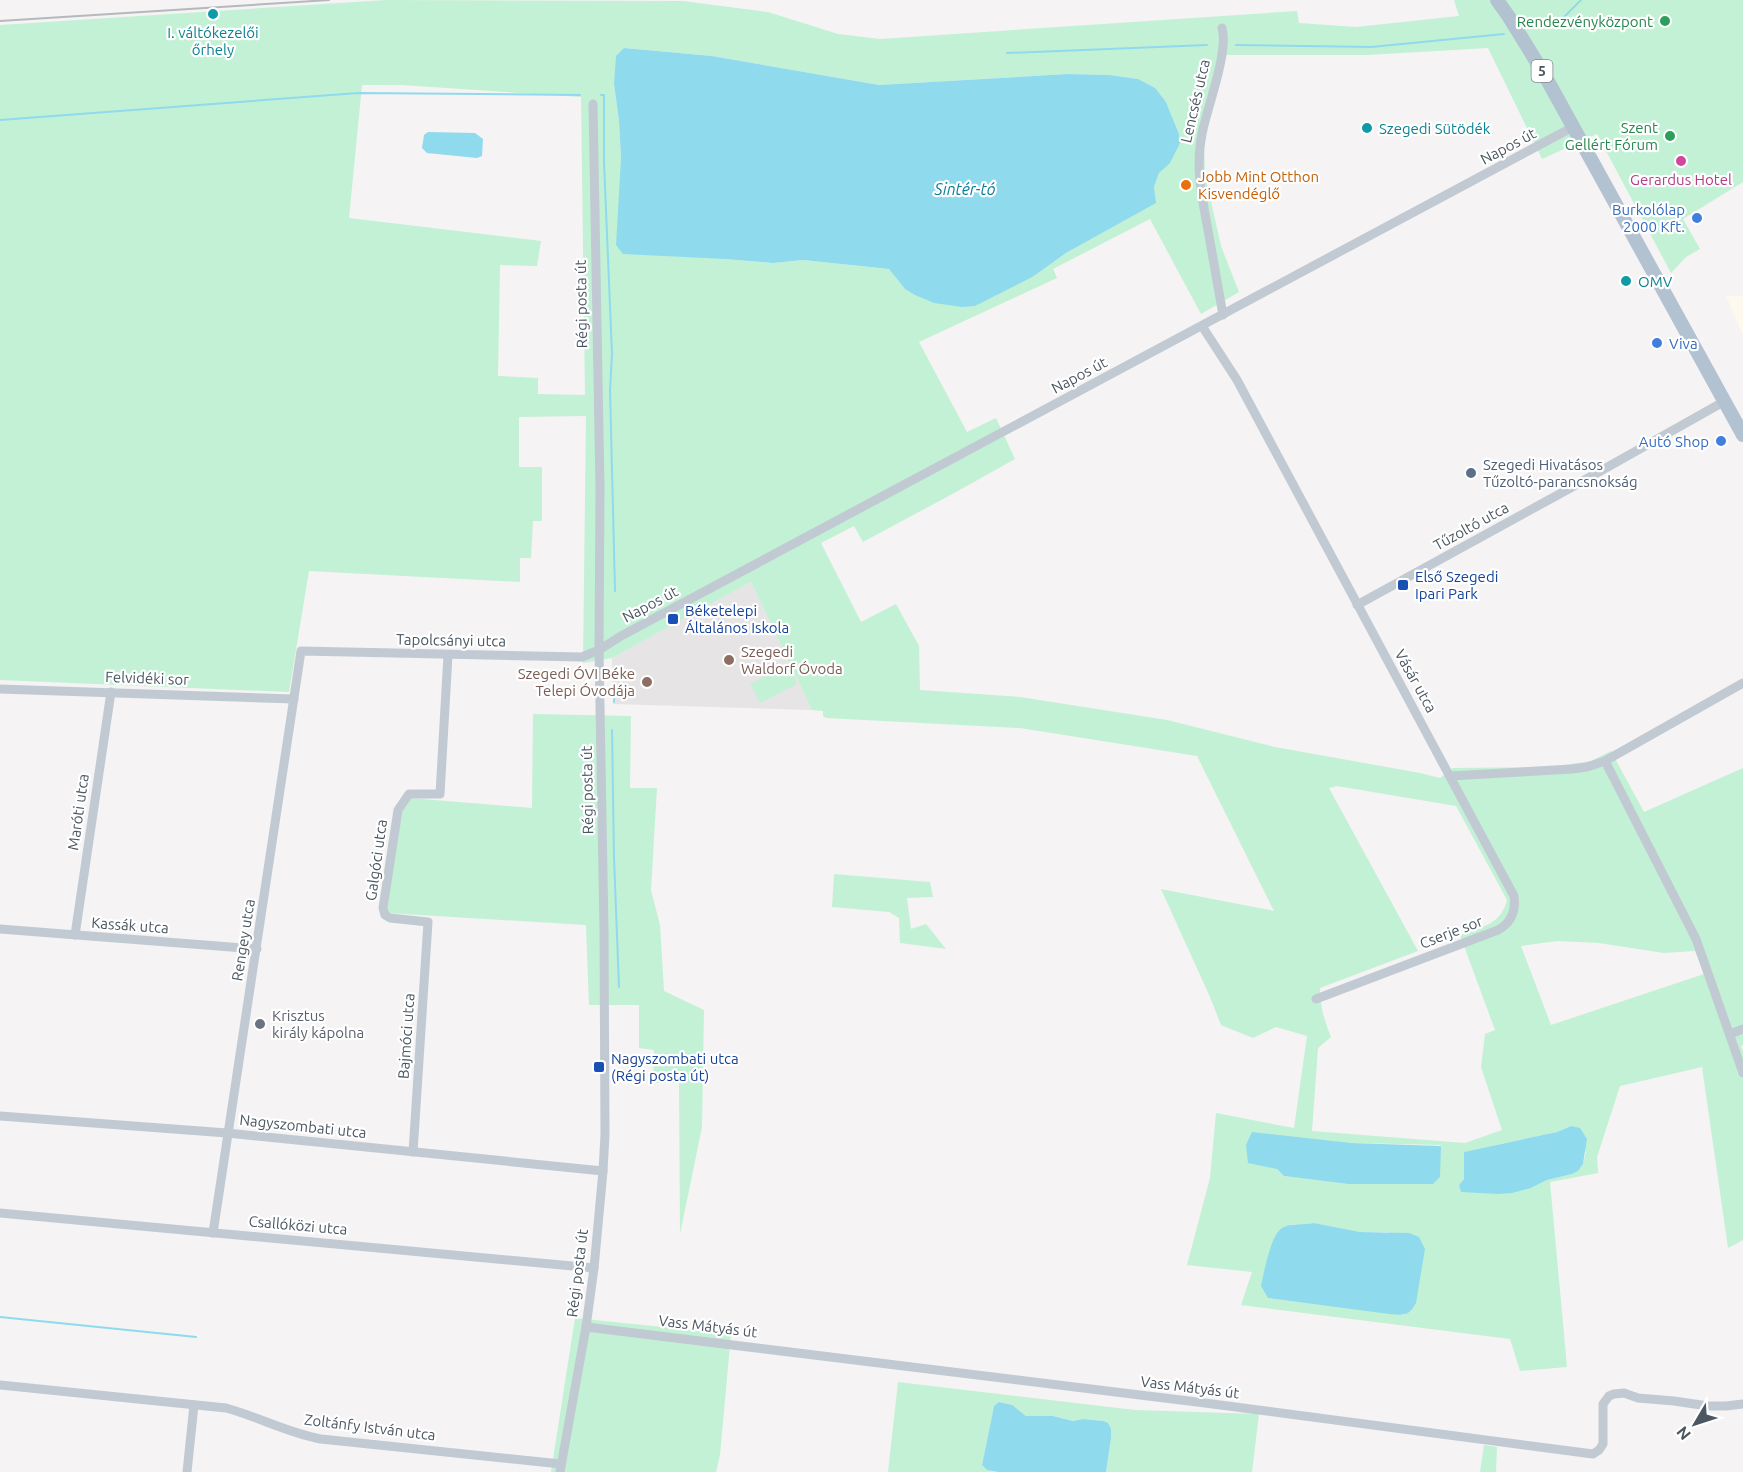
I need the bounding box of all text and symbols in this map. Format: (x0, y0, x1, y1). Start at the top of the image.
marker: I. váltókezelői őrhely (206, 7, 220, 21)
place label: Rendezvényközpont (1517, 13, 1653, 30)
marker: Rendezvényközpont (1658, 14, 1672, 28)
place label: I. váltókezelői őrhely (167, 24, 259, 58)
street label: Lencsés utca (1177, 58, 1213, 144)
road number: 5 (1532, 60, 1552, 82)
place label: Szent Gellért Fórum (1565, 119, 1658, 153)
place label: Szegedi Sütödék (1379, 120, 1491, 137)
marker: Szegedi Sütödék (1360, 121, 1374, 135)
street label: Napos út (1477, 124, 1539, 168)
marker: Szent Gellért Fórum (1663, 129, 1677, 143)
marker: Gerardus Hotel (1674, 154, 1688, 168)
place label: Jobb Mint Otthon Kisvendéglő (1198, 168, 1319, 202)
place label: Gerardus Hotel (1630, 171, 1732, 188)
marker: Jobb Mint Otthon Kisvendéglő (1179, 178, 1193, 192)
water label: Sintér-tó (934, 180, 996, 198)
place label: Burkolólap 2000 Kft. (1612, 201, 1685, 235)
marker: Burkolólap 2000 Kft. (1690, 211, 1704, 225)
street label: Régi posta út (572, 259, 590, 349)
place label: OMV (1638, 273, 1673, 290)
marker: OMV (1619, 274, 1633, 288)
place label: Viva (1669, 335, 1698, 352)
marker: Viva (1650, 336, 1664, 350)
street label: Napos út (1048, 353, 1110, 397)
place label: Autó Shop (1639, 433, 1709, 450)
marker: Autó Shop (1714, 434, 1728, 448)
place label: Szegedi Hivatásos Tűzoltó-parancsnokság (1483, 456, 1638, 490)
marker: Szegedi Hivatásos Tűzoltó-parancsnokság (1464, 466, 1478, 480)
street label: Tűzoltó utca (1431, 498, 1511, 554)
place label: Első Szegedi Ipari Park (1415, 568, 1498, 602)
marker: Első Szegedi Ipari Park (1396, 578, 1410, 592)
street label: Napos út (619, 582, 681, 626)
place label: Béketelepi Általános Iskola (685, 602, 789, 636)
marker: Béketelepi Általános Iskola (666, 612, 680, 626)
street label: Tapolcsányi utca (396, 631, 506, 649)
place label: Szegedi Waldorf Óvoda (741, 643, 843, 677)
street label: Vásár utca (1392, 647, 1440, 715)
marker: Szegedi Waldorf Óvoda (722, 653, 736, 667)
place label: Szegedi ÓVI Béke Telepi Óvodája (518, 665, 635, 699)
street label: Felvidéki sor (105, 668, 189, 688)
marker: Szegedi ÓVI Béke Telepi Óvodája (640, 675, 654, 689)
street label: Régi posta út (578, 745, 596, 835)
street label: Maróti utca (64, 773, 92, 851)
street label: Galgóci utca (362, 818, 390, 902)
street label: Rengey utca (228, 898, 258, 982)
street label: Cserje sor (1417, 912, 1485, 952)
street label: Kassák utca (91, 914, 169, 936)
street label: Bajmóci utca (395, 993, 417, 1079)
place label: Krisztus király kápolna (272, 1007, 364, 1041)
marker: Krisztus király kápolna (253, 1017, 267, 1031)
place label: Nagyszombati utca (Régi posta út) (611, 1050, 739, 1084)
marker: Nagyszombati utca (Régi posta út) (592, 1060, 606, 1074)
street label: Nagyszombati utca (239, 1111, 367, 1141)
street label: Csallóközi utca (248, 1212, 348, 1238)
street label: Régi posta út (563, 1228, 591, 1318)
street label: Vass Mátyás út (658, 1312, 758, 1341)
street label: Vass Mátyás út (1140, 1373, 1240, 1402)
north arrow (1665, 1394, 1725, 1454)
street label: Zoltánfy István utca (303, 1411, 437, 1443)
text: N (1673, 1423, 1694, 1444)

